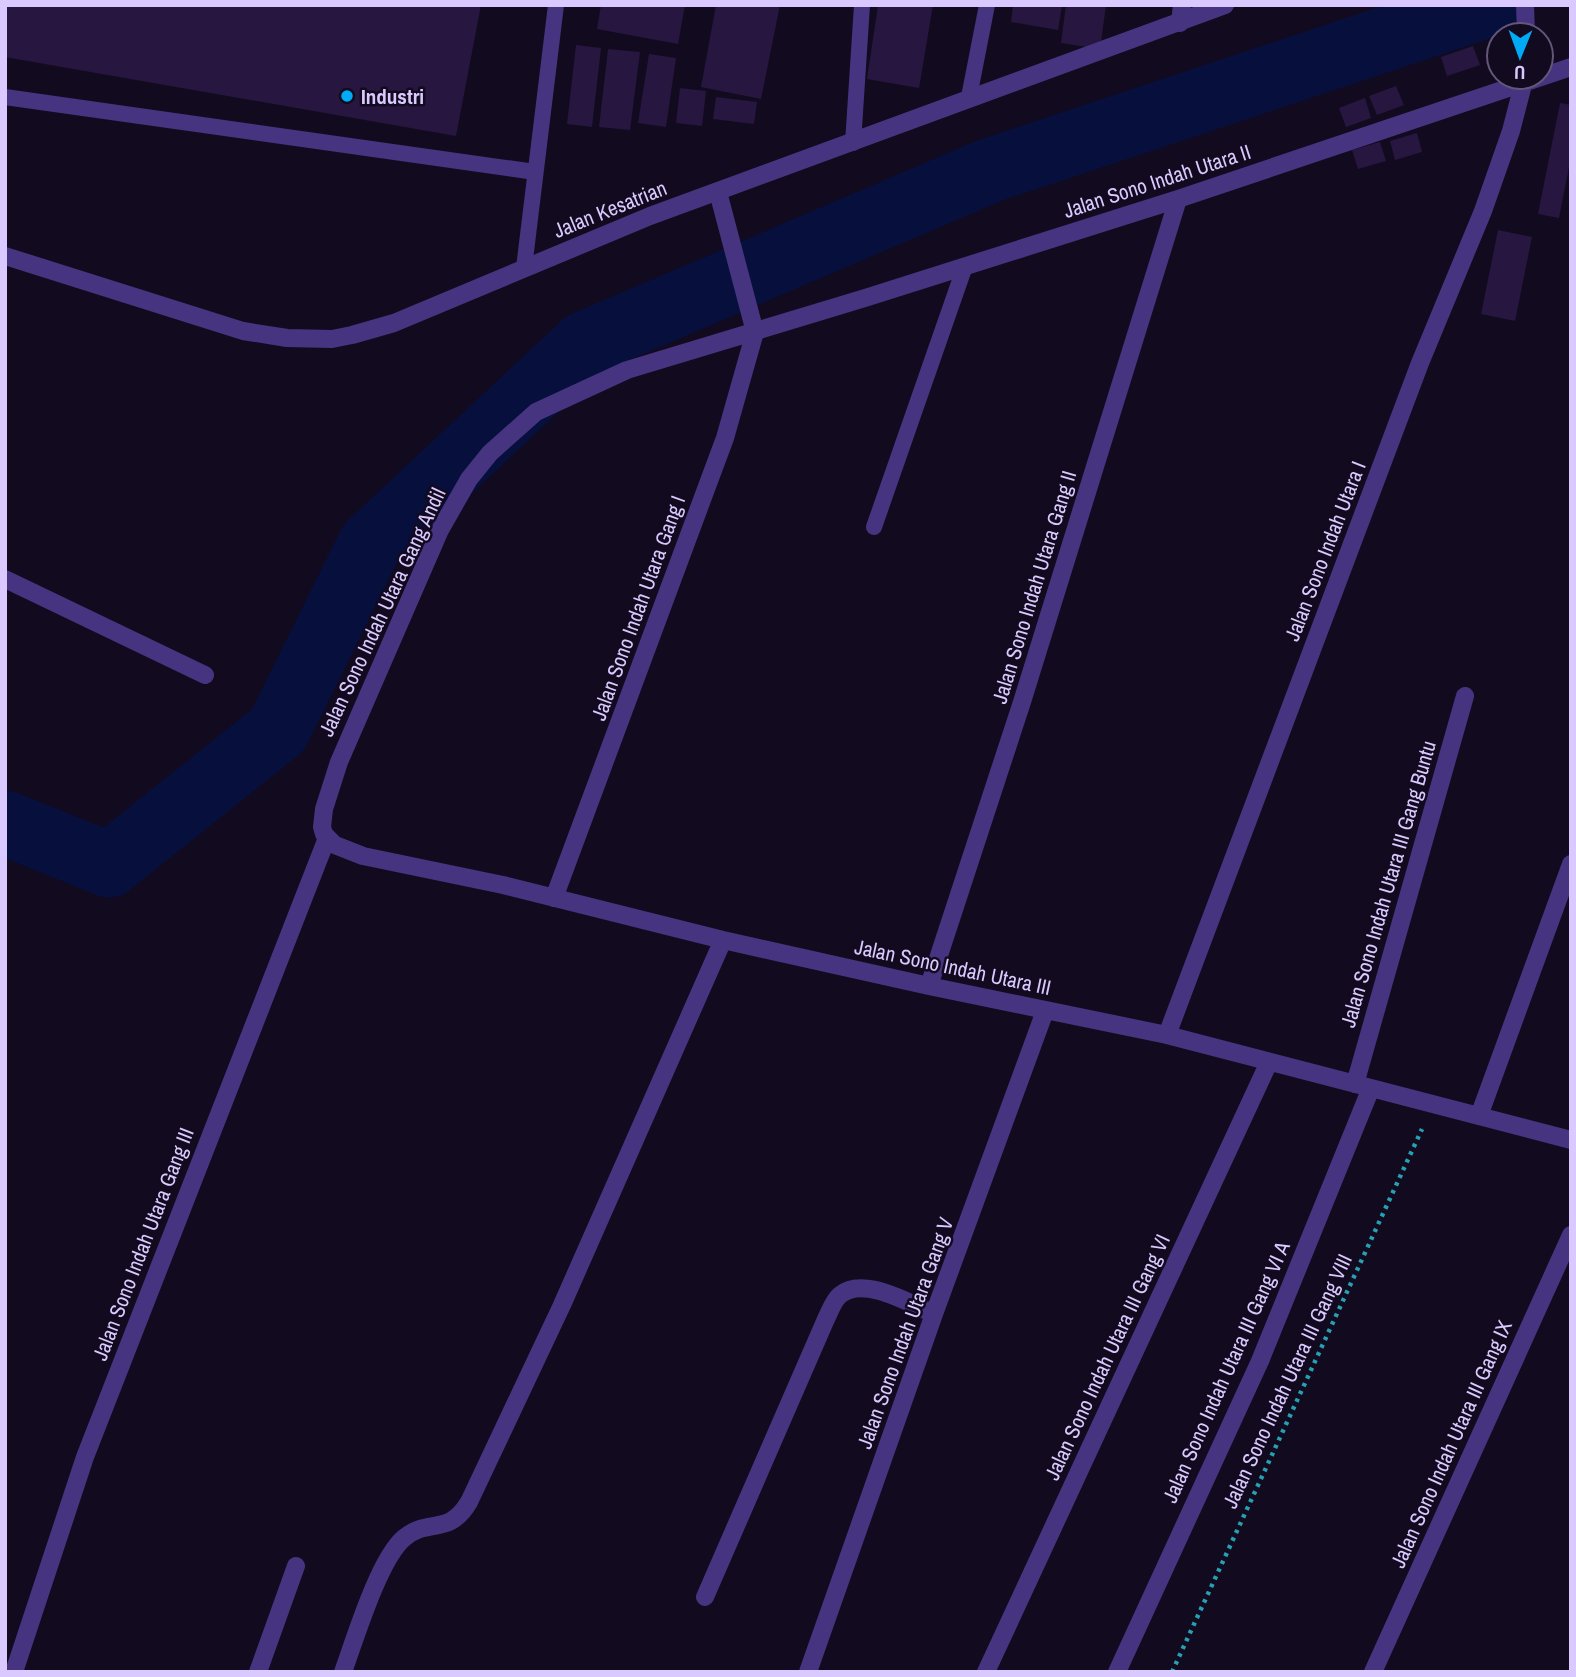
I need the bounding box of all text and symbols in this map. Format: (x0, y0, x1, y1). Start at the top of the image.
north arrow (1485, 21, 1555, 91)
text: U (1514, 60, 1526, 86)
place label: Industri (361, 82, 424, 111)
marker: Industri (339, 88, 355, 104)
street label: Jalan Sono Indah Utara II (1060, 137, 1254, 225)
street label: Jalan Kesatrian (549, 173, 671, 245)
street label: Jalan Sono Indah Utara I (1277, 457, 1373, 645)
street label: Jalan Sono Indah Utara Gang II (985, 467, 1083, 707)
street label: Jalan Sono Indah Utara Gang Andil (312, 483, 452, 741)
street label: Jalan Sono Indah Utara Gang I (584, 491, 692, 725)
street label: Jalan Sono Indah Utara III Gang Buntu (1333, 737, 1443, 1031)
street label: Jalan Sono Indah Utara III (852, 932, 1054, 1002)
street label: Jalan Sono Indah Utara Gang III (85, 1123, 201, 1365)
street label: Jalan Sono Indah Utara Gang V (850, 1213, 961, 1453)
street label: Jalan Sono Indah Utara III Gang VI (1037, 1229, 1177, 1485)
street label: Jalan Sono Indah Utara III Gang VI A (1155, 1236, 1297, 1507)
street label: Jalan Sono Indah Utara III Gang VIII (1215, 1249, 1359, 1513)
street label: Jalan Sono Indah Utara III Gang IX (1383, 1315, 1519, 1572)

